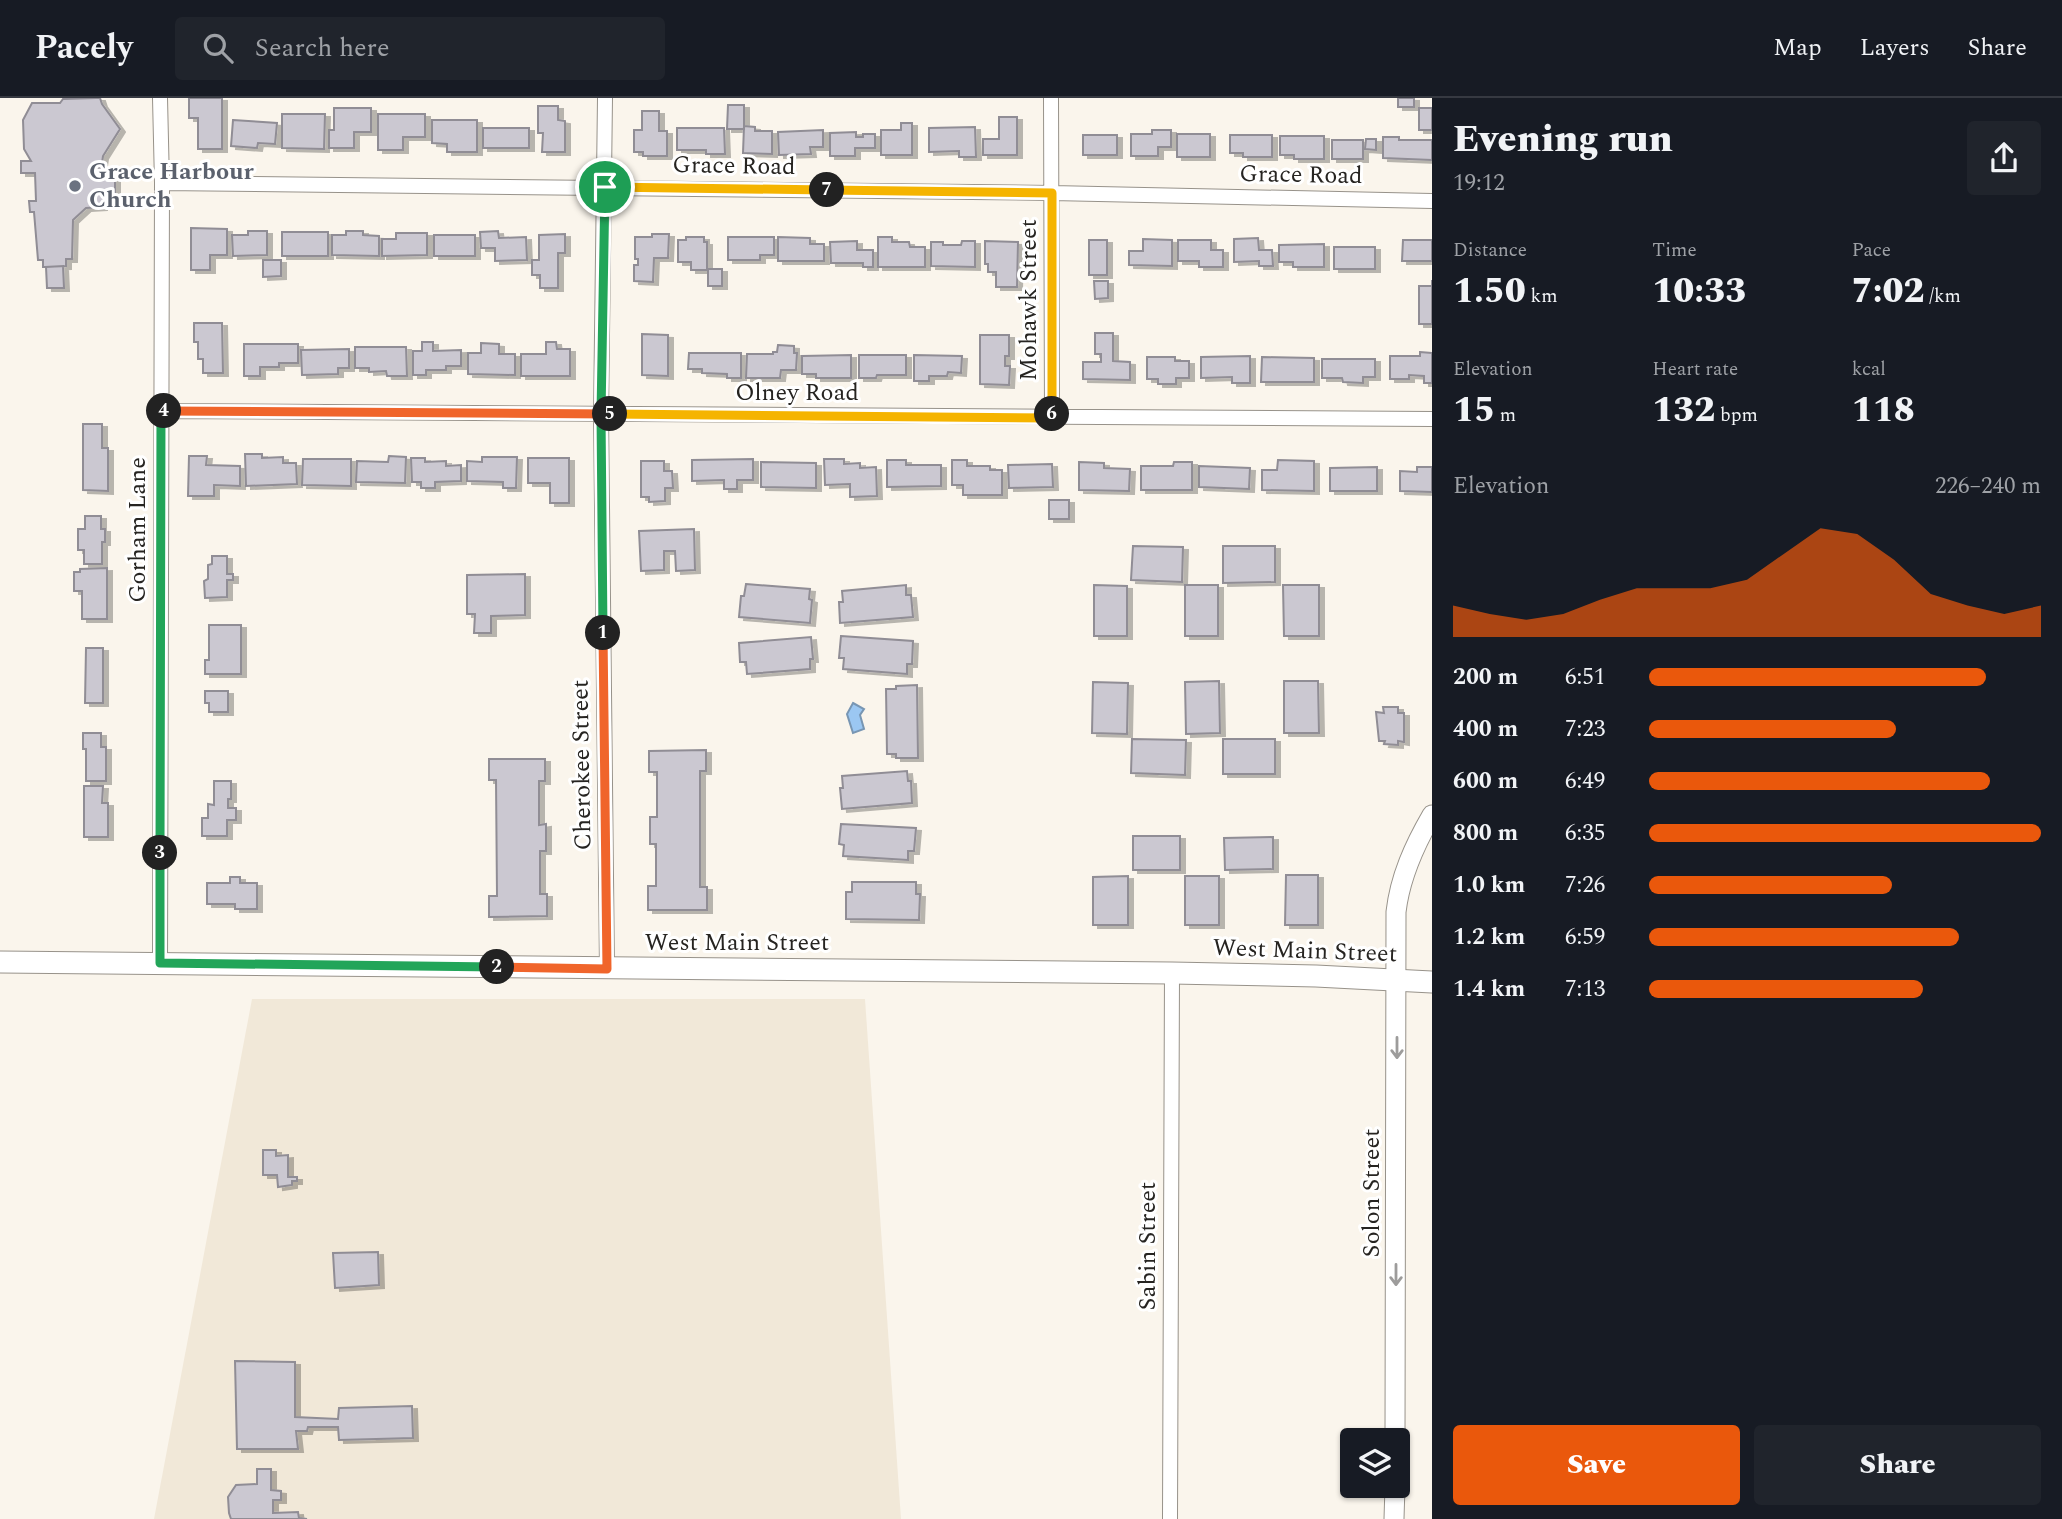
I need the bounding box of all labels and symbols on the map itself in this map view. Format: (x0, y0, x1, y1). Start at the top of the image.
street label: Grace Road (672, 147, 796, 185)
place label: Grace Harbour Church (89, 154, 254, 218)
street label: Grace Road (1239, 156, 1363, 194)
pin (575, 157, 635, 217)
pin: 7 (810, 172, 844, 208)
marker: Grace Harbour Church (67, 178, 83, 194)
street label: Mohawk Street (1011, 219, 1047, 381)
street label: Olney Road (735, 375, 859, 411)
pin: 4 (146, 394, 182, 428)
pin: 5 (592, 396, 628, 432)
pin: 6 (1034, 396, 1070, 432)
street label: Gorham Lane (120, 457, 156, 603)
pin: 1 (586, 616, 620, 650)
street label: Cherokee Street (563, 679, 601, 851)
pin: 3 (142, 836, 178, 870)
street label: West Main Street (645, 925, 829, 961)
street label: West Main Street (1212, 930, 1398, 972)
pin: 2 (480, 950, 514, 984)
one-way arrow (1390, 1036, 1404, 1059)
street label: Solon Street (1354, 1128, 1390, 1258)
street label: Sabin Street (1130, 1182, 1166, 1310)
one-way arrow (1389, 1263, 1403, 1286)

